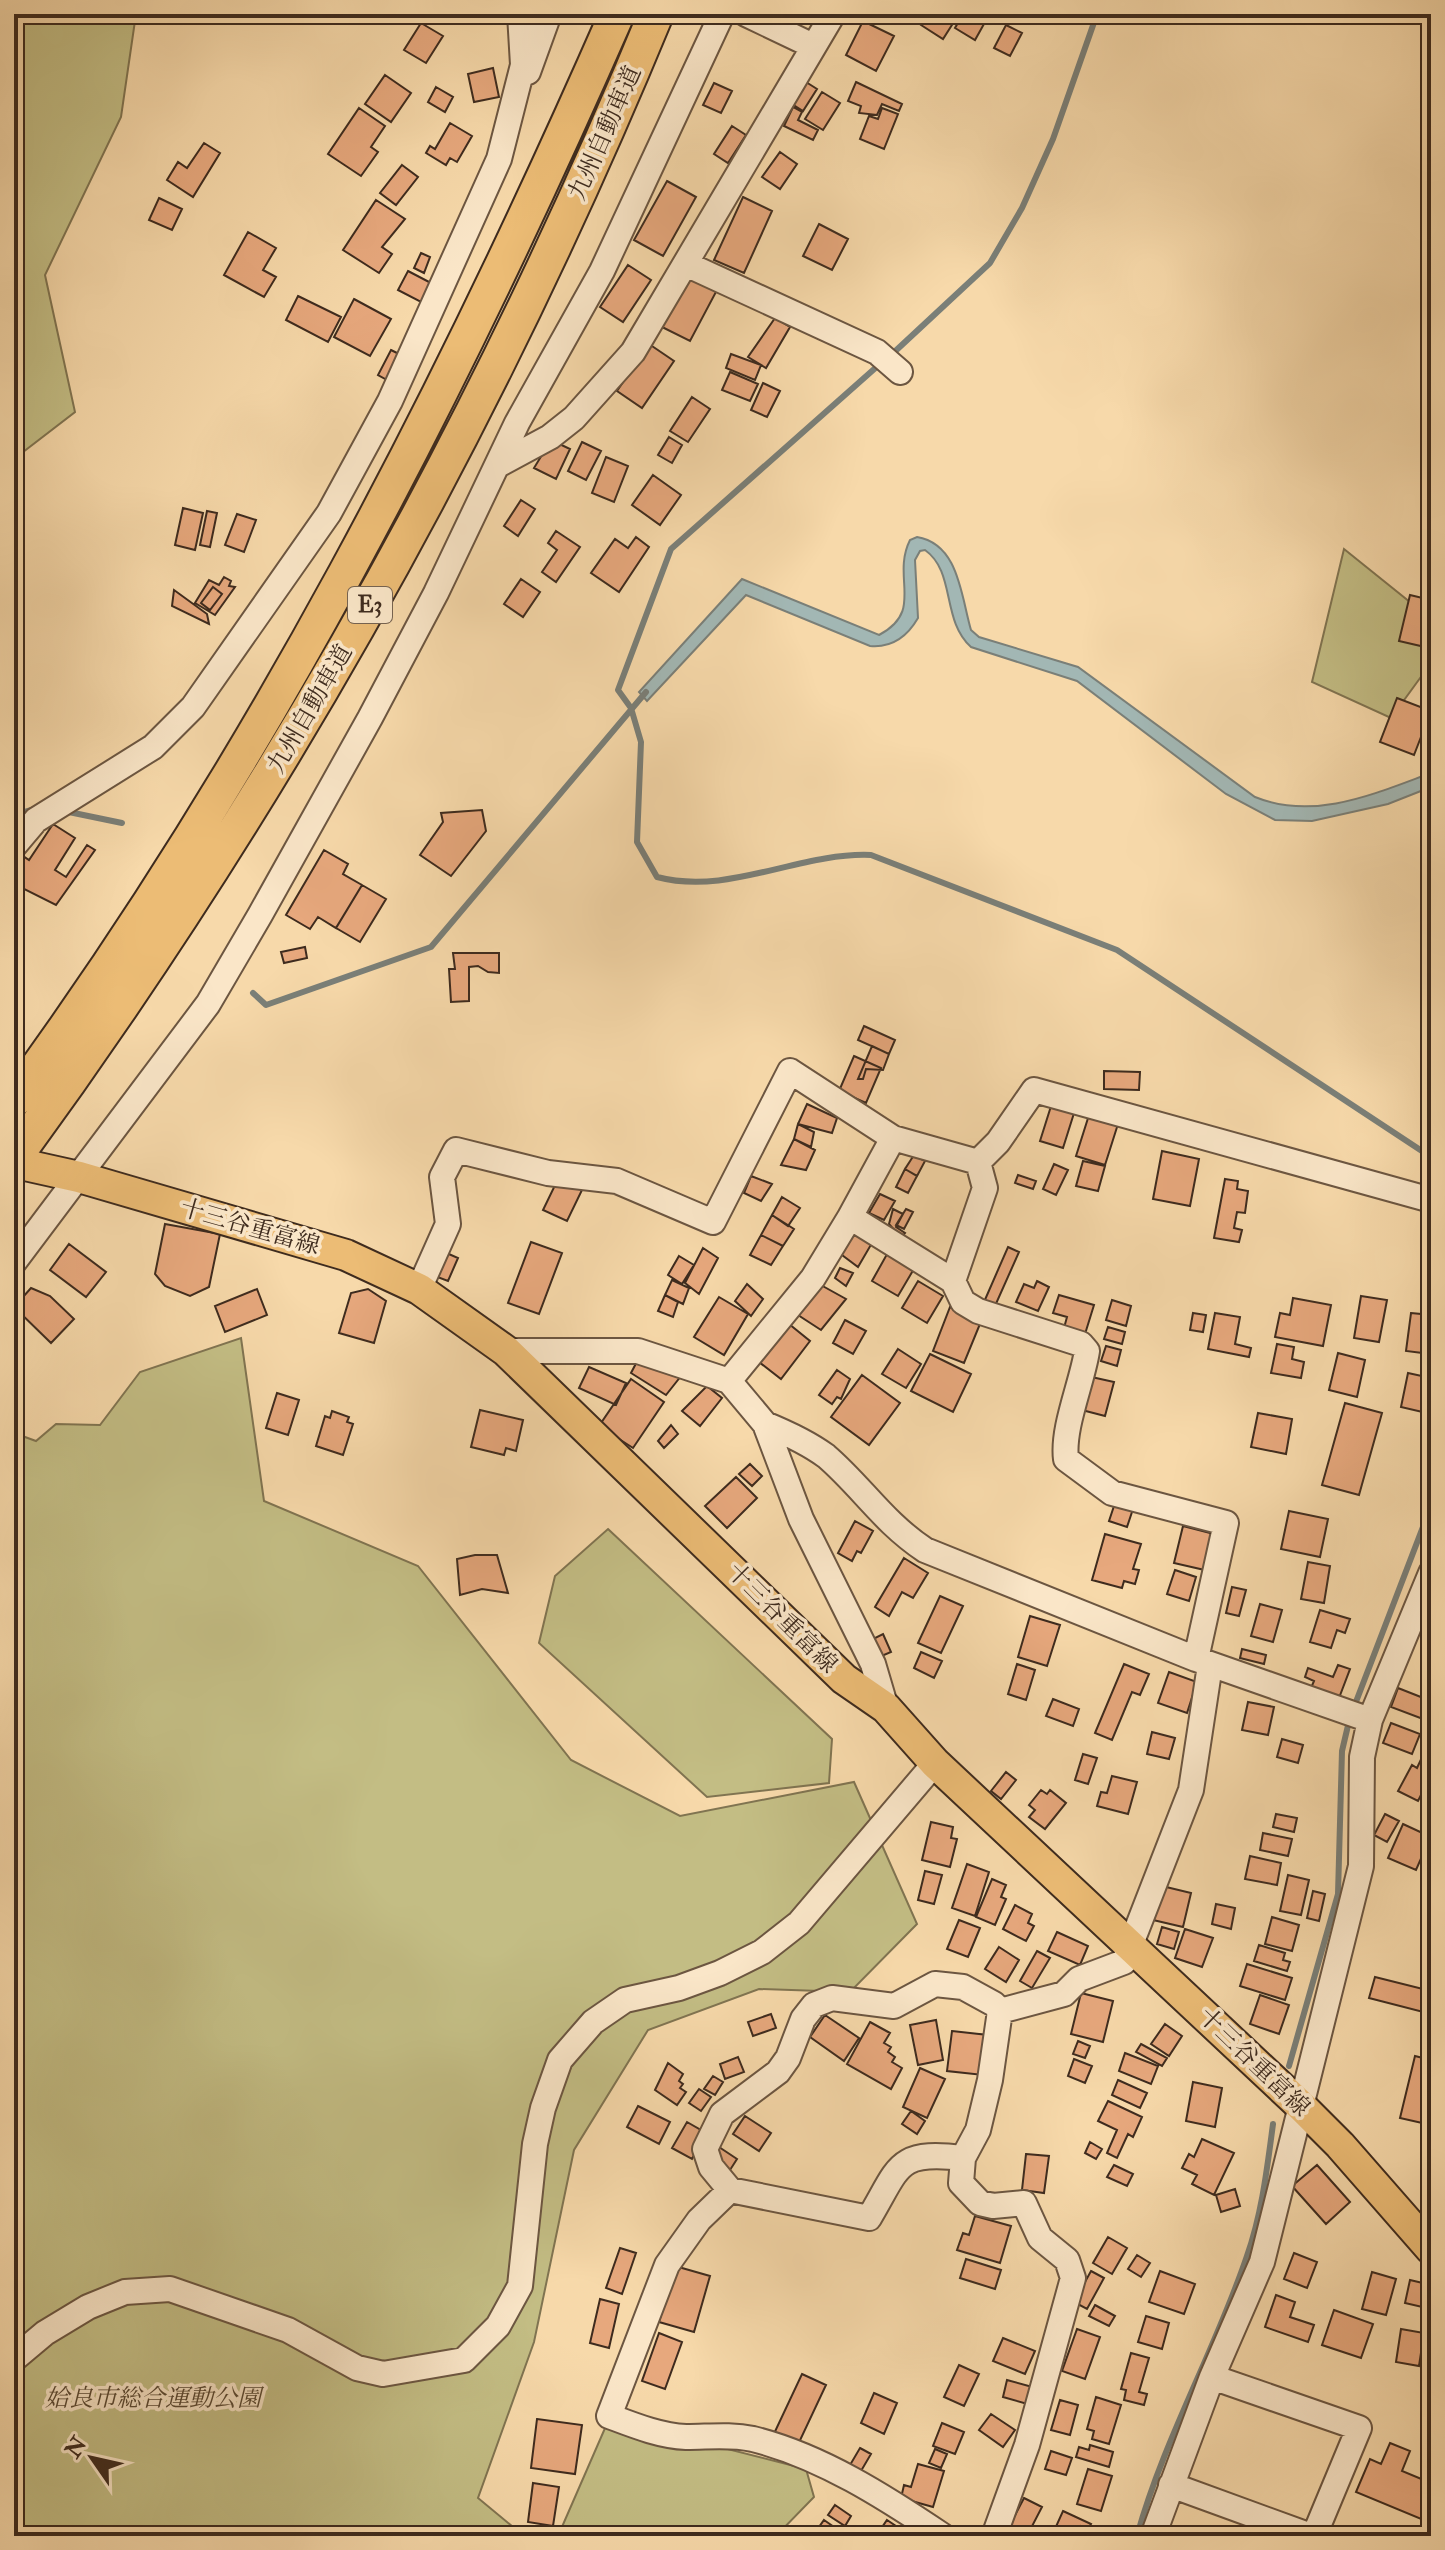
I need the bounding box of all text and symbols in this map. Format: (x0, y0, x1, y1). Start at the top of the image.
street label: 九州自動車道 (562, 61, 648, 205)
road number: E3 (348, 587, 392, 623)
street label: 九州自動車道 (261, 639, 359, 779)
street label: 十三谷重富線 (177, 1192, 323, 1262)
street label: 十三谷重富線 (720, 1556, 844, 1680)
street label: 十三谷重富線 (1191, 2001, 1317, 2123)
park label: 姶良市総合運動公園 (45, 2383, 265, 2414)
north arrow (52, 2418, 132, 2498)
text: N (59, 2431, 94, 2464)

